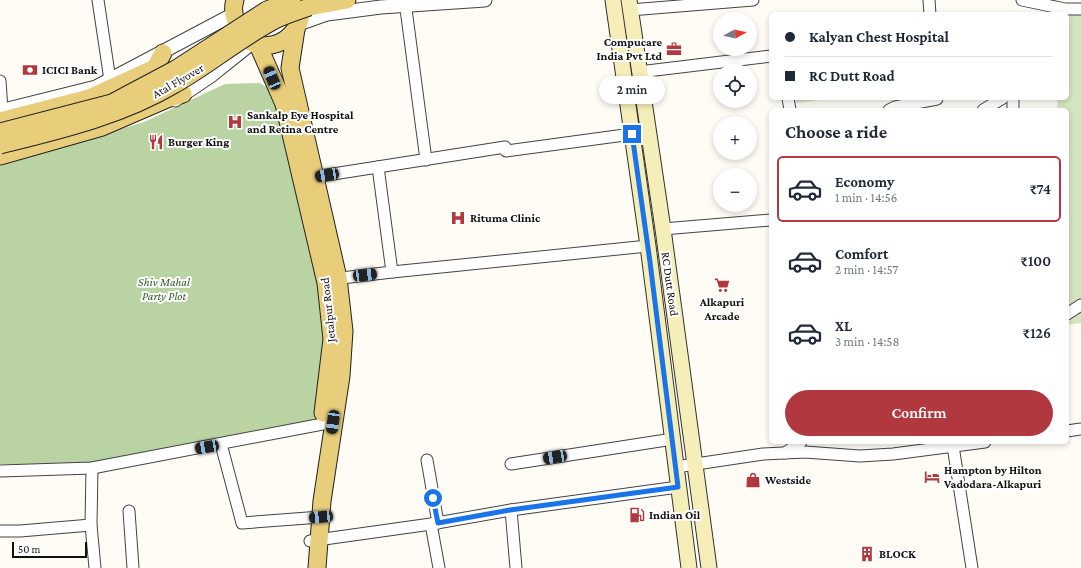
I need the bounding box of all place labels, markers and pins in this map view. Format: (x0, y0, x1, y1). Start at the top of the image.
place label: Compucare India Pvt Ltd (597, 35, 662, 63)
office icon: Compucare India Pvt Ltd (665, 40, 683, 58)
bank icon: ICICI Bank (21, 61, 39, 79)
place label: ICICI Bank (42, 63, 98, 77)
place label: Sankalp Eye Hospital and Retina Centre (247, 108, 354, 136)
hospital icon: Sankalp Eye Hospital and Retina Centre (226, 113, 244, 131)
restaurant icon: Burger King (147, 133, 165, 151)
place label: Burger King (168, 135, 229, 149)
hospital icon: Rituma Clinic (449, 209, 467, 227)
place label: Rituma Clinic (470, 211, 541, 225)
supermarket icon: Alkapuri Arcade (713, 276, 731, 294)
place label: Alkapuri Arcade (699, 295, 745, 323)
place label: Hampton by Hilton Vadodara-Alkapuri (943, 463, 1042, 491)
hotel icon: Hampton by Hilton Vadodara-Alkapuri (923, 468, 941, 486)
shop icon: Westside (744, 471, 762, 489)
place label: Westside (764, 473, 811, 487)
fuel station icon: Indian Oil (628, 506, 646, 524)
place label: Indian Oil (649, 508, 701, 522)
building icon: BLOCK (858, 545, 876, 563)
place label: BLOCK (879, 547, 916, 561)

